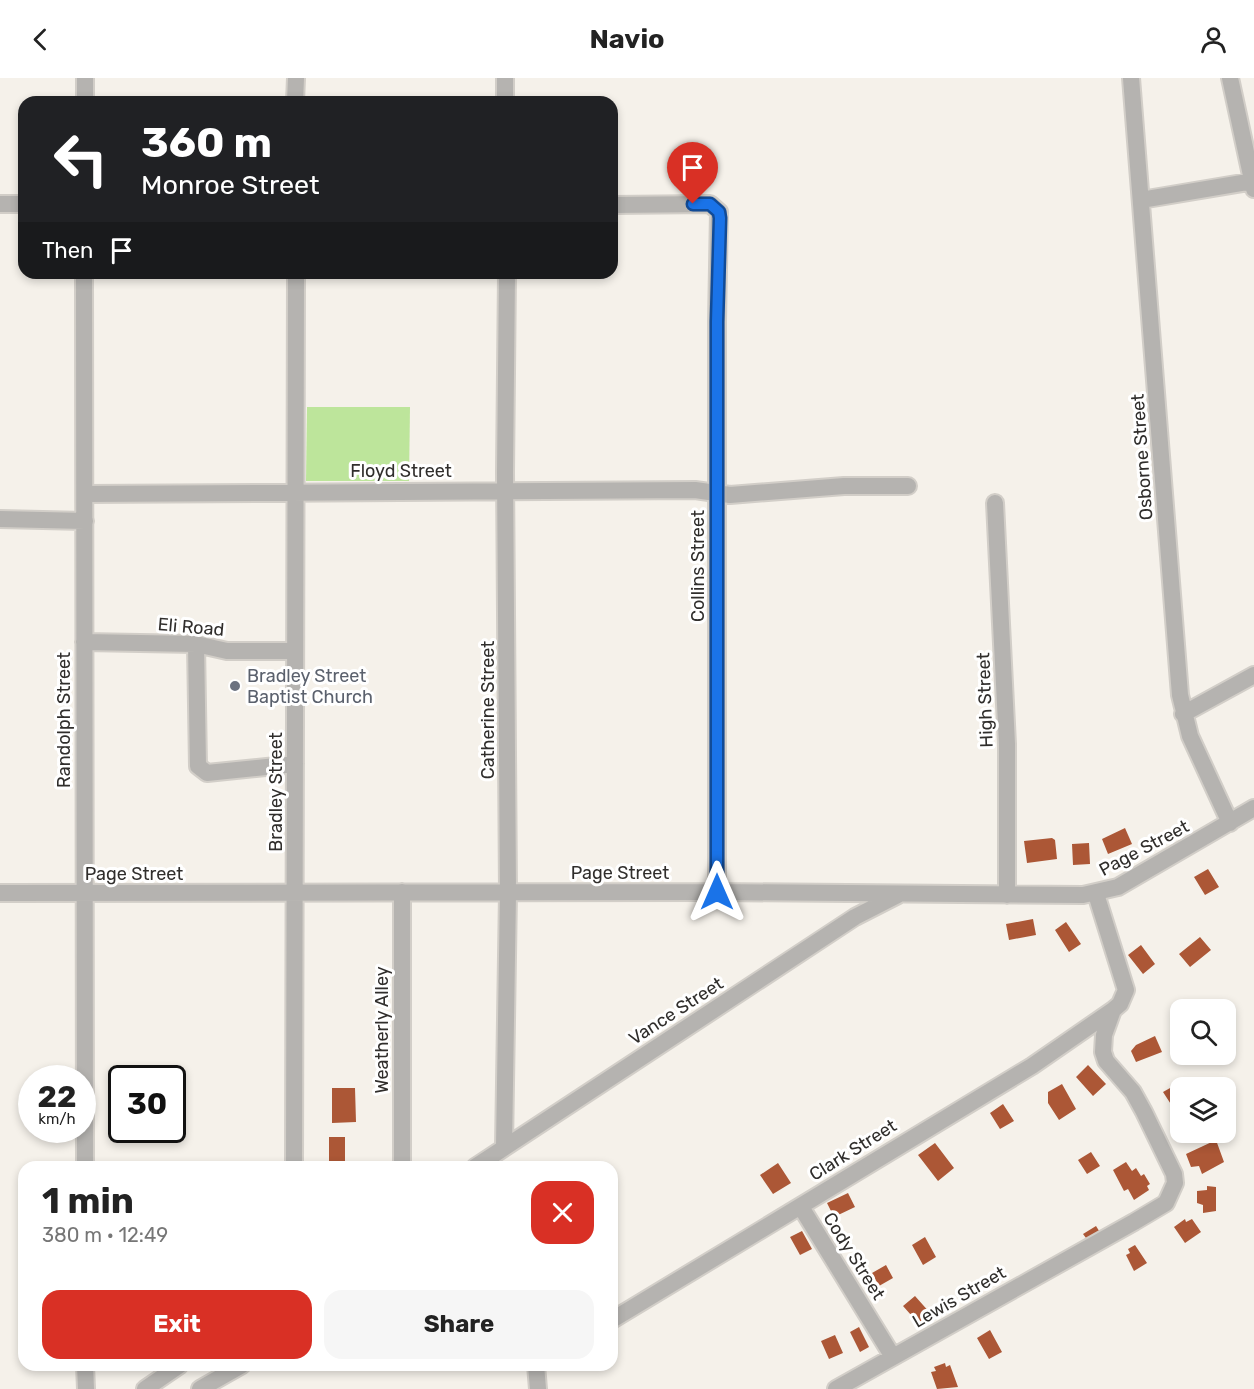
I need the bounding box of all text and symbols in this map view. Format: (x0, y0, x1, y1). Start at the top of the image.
icon: back (24, 23, 57, 56)
text: Navio (589, 23, 665, 55)
icon: person (1197, 23, 1230, 56)
text: 360 m (141, 118, 272, 168)
icon: left (42, 120, 120, 198)
pin (667, 142, 718, 204)
icon: arrive (676, 151, 709, 184)
text: Monroe Street (141, 169, 320, 201)
icon: arrive (105, 234, 138, 267)
text: Then (42, 237, 93, 264)
street label: Osborne Street (1127, 393, 1157, 521)
street label: Floyd Street (350, 460, 452, 482)
street label: Collins Street (687, 510, 709, 622)
street label: Eli Road (157, 613, 225, 641)
street label: Catherine Street (477, 641, 499, 779)
street label: Randolph Street (53, 652, 75, 788)
street label: High Street (972, 652, 998, 748)
place label: Bradley Street Baptist Church (247, 665, 373, 708)
marker: Bradley Street Baptist Church (228, 679, 242, 693)
street label: Bradley Street (265, 732, 287, 852)
street label: Page Street (1095, 815, 1193, 881)
position arrow (685, 860, 749, 924)
street label: Page Street (571, 862, 669, 884)
street label: Page Street (85, 863, 183, 885)
street label: Weatherly Alley (371, 966, 393, 1094)
street label: Vance Street (625, 972, 727, 1050)
map controls (1170, 999, 1236, 1143)
button: search (1170, 999, 1236, 1065)
speed limit sign: 30 (108, 1065, 186, 1143)
button: layers (1170, 1077, 1236, 1143)
text: 22 (38, 1079, 77, 1115)
text: km/h (38, 1110, 76, 1128)
street label: Clark Street (805, 1115, 901, 1185)
text: 1 min (42, 1179, 134, 1222)
button: close (531, 1181, 594, 1244)
street label: Cody Street (818, 1208, 890, 1304)
text: 380 m · 12:49 (42, 1223, 168, 1247)
street label: Lewis Street (908, 1261, 1010, 1333)
button: Exit (42, 1290, 312, 1359)
button: Share (324, 1290, 594, 1359)

